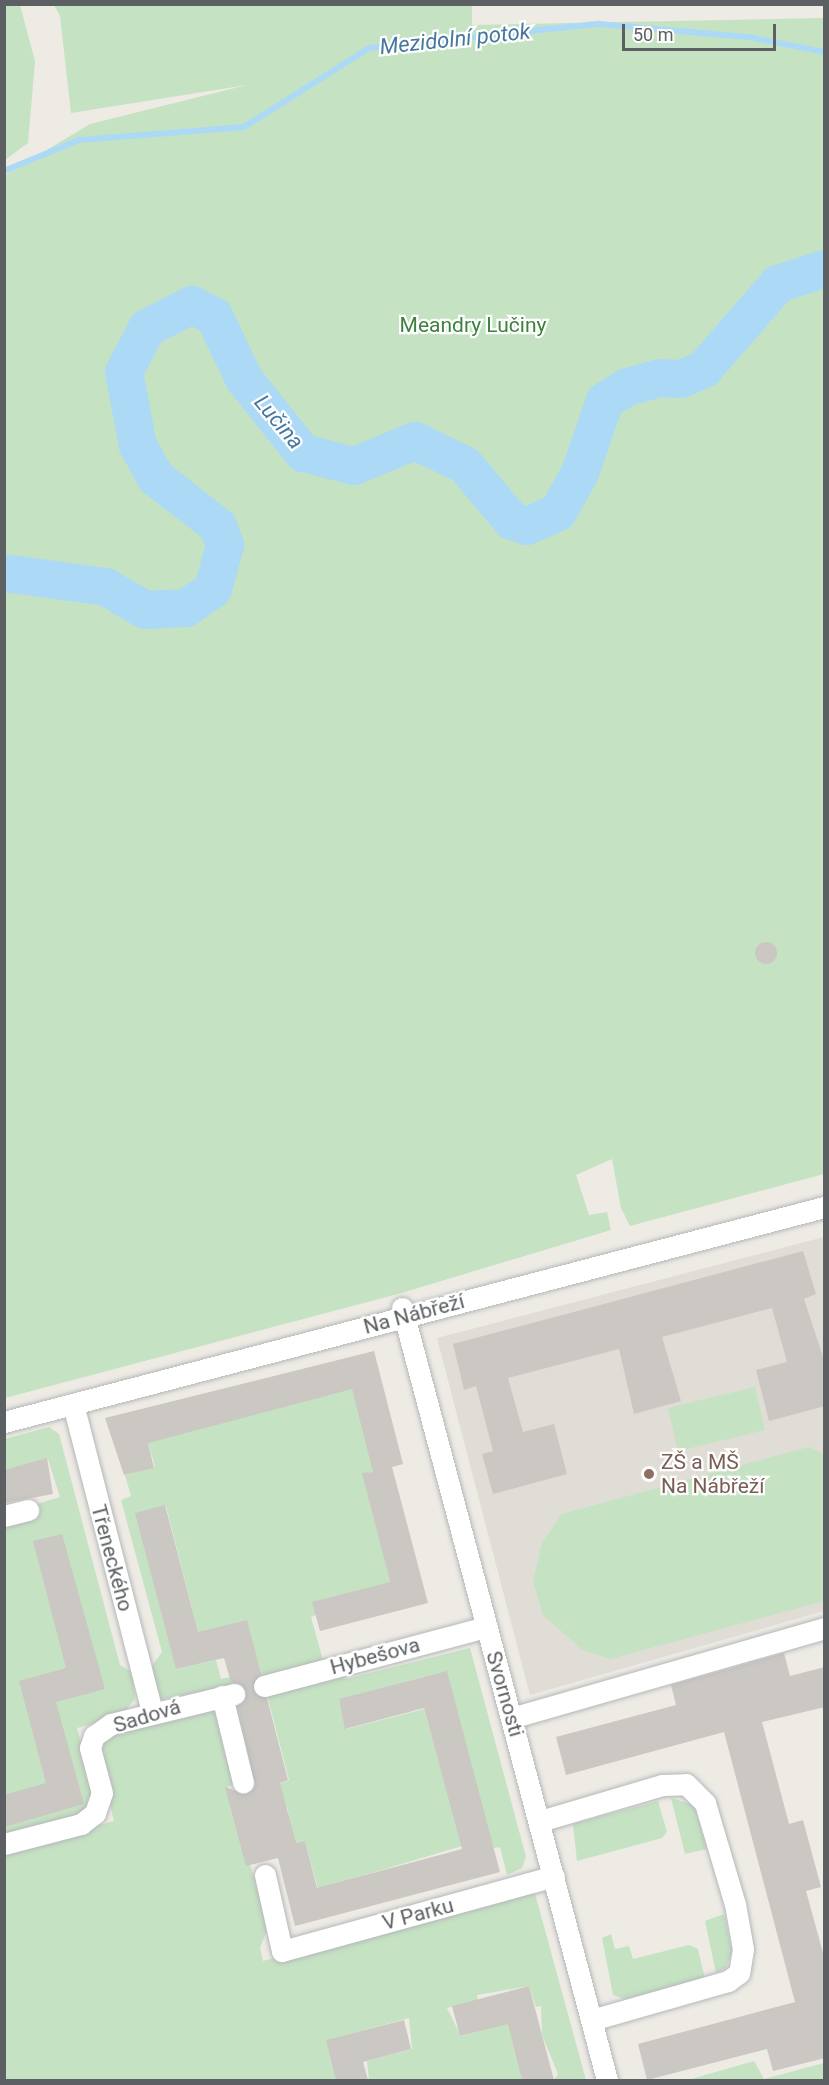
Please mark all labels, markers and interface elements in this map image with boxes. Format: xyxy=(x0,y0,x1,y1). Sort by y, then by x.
scale bar xyxy=(625,12,780,50)
water label: Mezidolní potok xyxy=(378,18,532,60)
text: 50 m xyxy=(633,24,673,45)
park label: Meandry Lučiny xyxy=(400,312,546,338)
water label: Lučina xyxy=(249,390,309,454)
street label: Na Nábřeží xyxy=(361,1288,467,1340)
place label: ZŠ a MŠ Na Nábřeží xyxy=(661,1449,764,1499)
marker: ZŠ a MŠ Na Nábřeží xyxy=(642,1467,656,1481)
street label: Třeneckého xyxy=(86,1502,138,1614)
street label: Hybešova xyxy=(327,1632,423,1680)
street label: Svornosti xyxy=(481,1648,529,1740)
street label: Sadová xyxy=(110,1694,184,1738)
street label: V Parku xyxy=(380,1892,456,1936)

